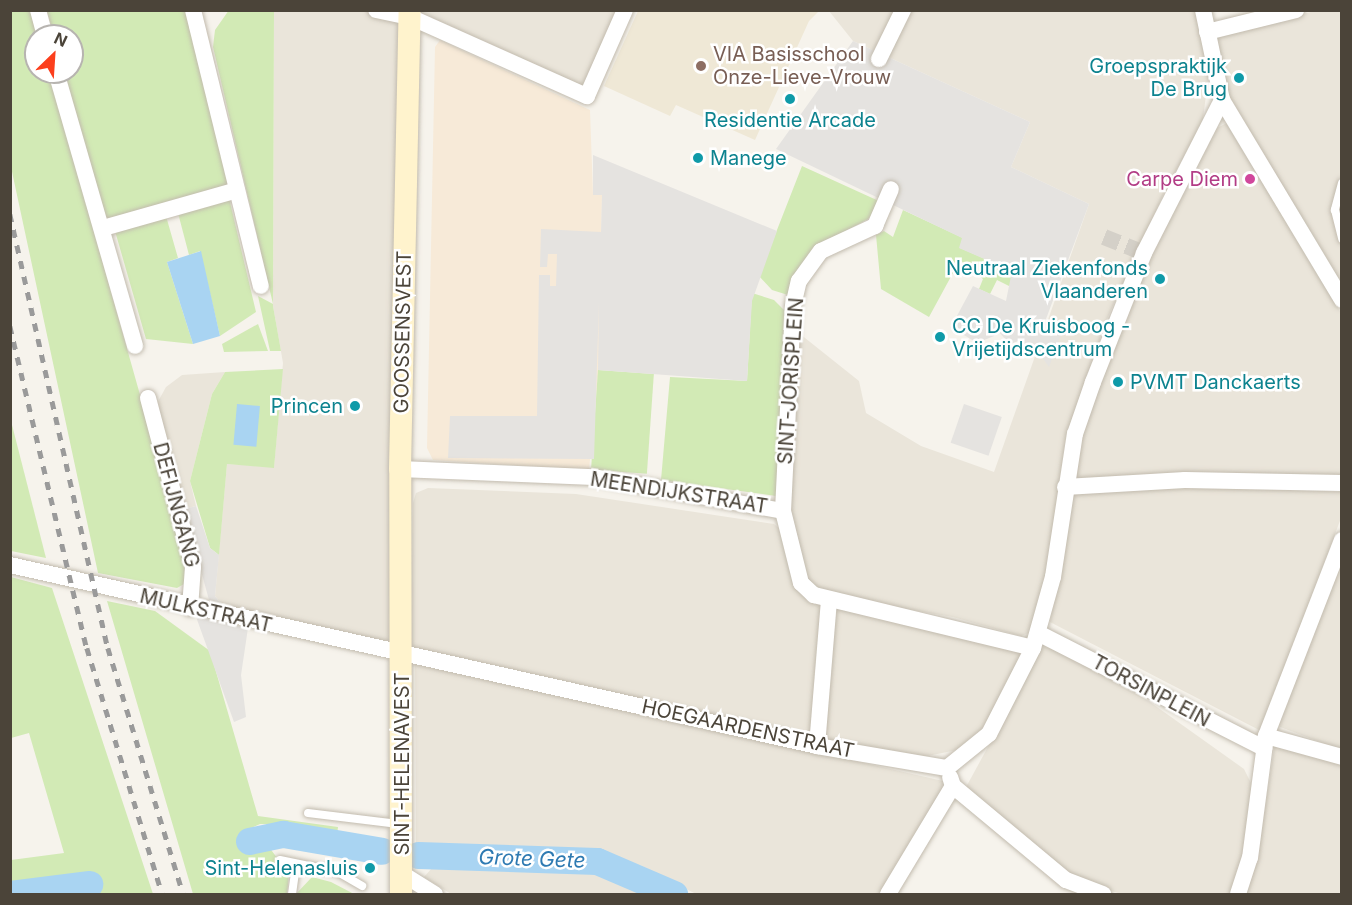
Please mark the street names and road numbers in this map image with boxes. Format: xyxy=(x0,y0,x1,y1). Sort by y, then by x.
street label: GOOSSENSVEST xyxy=(390,250,416,414)
street label: SINT-JORISPLEIN xyxy=(773,297,809,465)
street label: DEFIJNGANG xyxy=(148,440,204,570)
street label: MEENDIJKSTRAAT xyxy=(589,467,769,519)
street label: MULKSTRAAT xyxy=(137,584,275,638)
street label: TORSINPLEIN xyxy=(1088,650,1214,732)
street label: SINT-HELENAVEST xyxy=(390,672,414,856)
street label: HOEGAARDENSTRAAT xyxy=(640,695,856,763)

